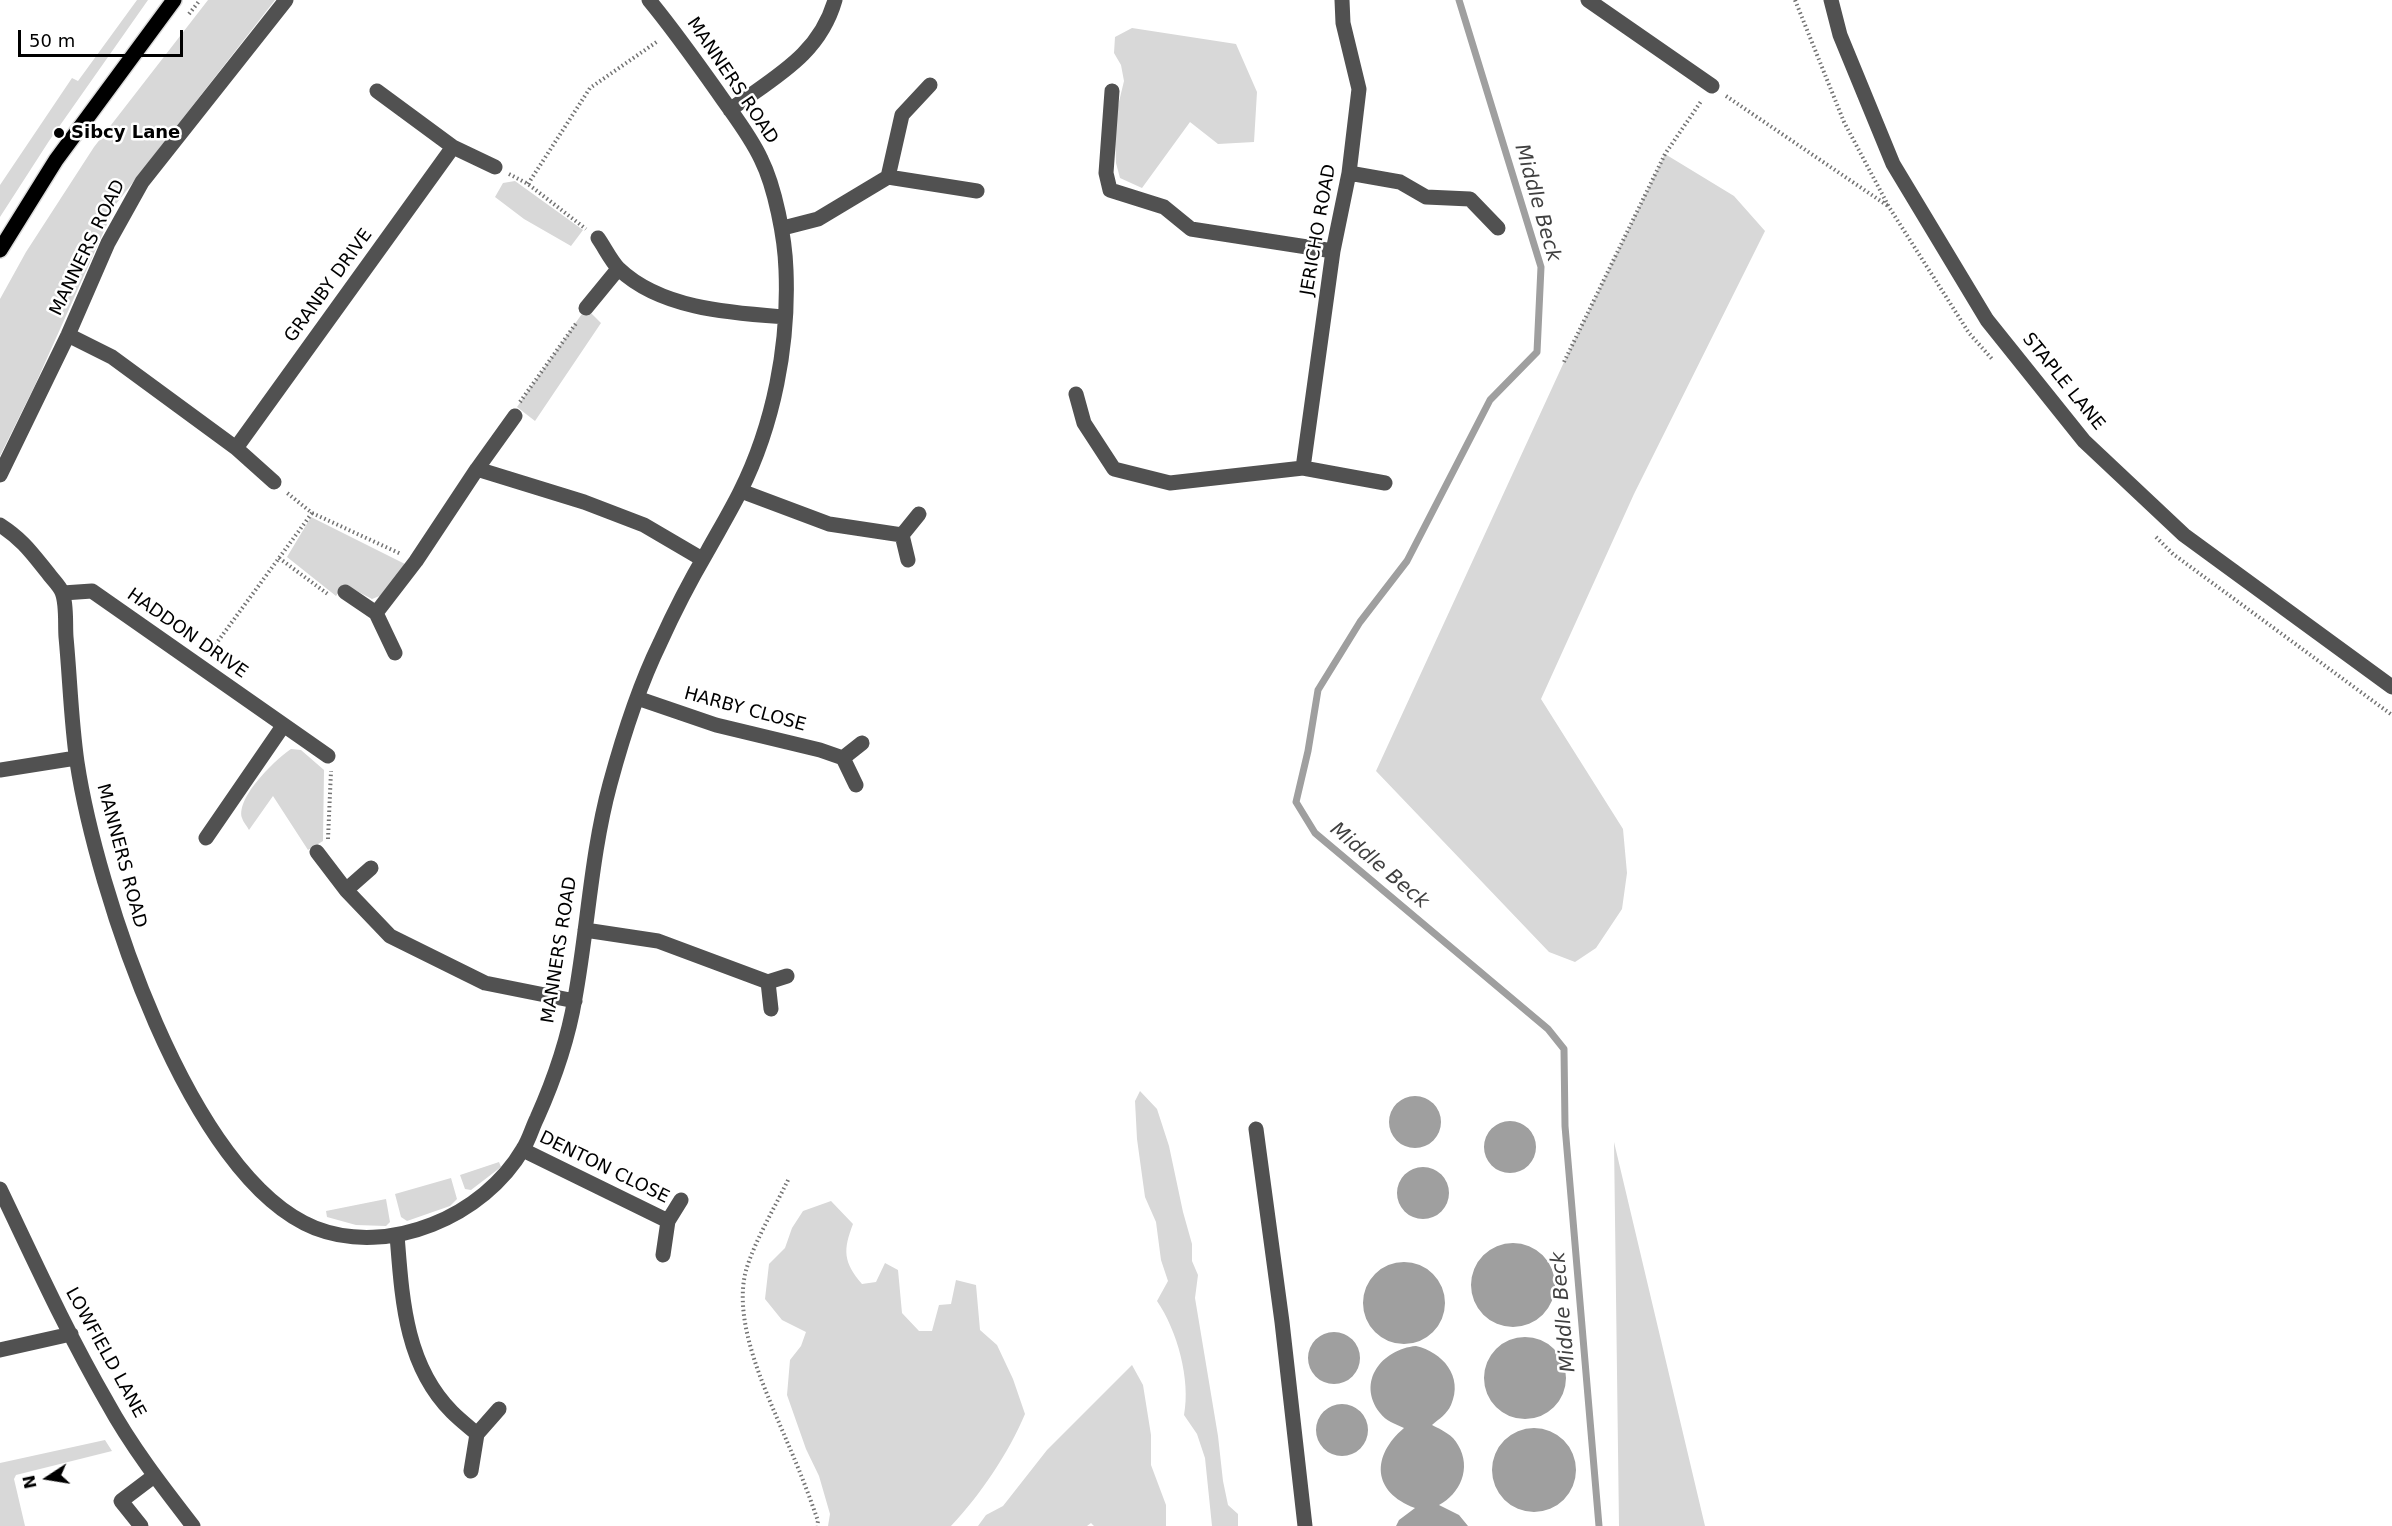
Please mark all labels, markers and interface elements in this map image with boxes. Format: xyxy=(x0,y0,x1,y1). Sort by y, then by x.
street label: MANNERS ROAD xyxy=(682,13,782,149)
scale bar xyxy=(21,18,186,56)
text: 50 m xyxy=(29,30,75,51)
place label: Sibcy Lane xyxy=(71,122,180,144)
marker: Sibcy Lane xyxy=(52,126,66,140)
water label: Middle Beck xyxy=(1509,142,1565,264)
street label: JERICHO ROAD xyxy=(1297,163,1341,297)
street label: MANNERS ROAD xyxy=(46,177,130,319)
street label: GRANBY DRIVE xyxy=(281,225,377,347)
street label: STAPLE LANE xyxy=(2017,329,2109,435)
street label: HADDON DRIVE xyxy=(123,584,251,684)
street label: HARBY CLOSE xyxy=(682,683,808,737)
street label: MANNERS ROAD xyxy=(91,782,151,930)
water label: Middle Beck xyxy=(1325,818,1433,914)
street label: MANNERS ROAD xyxy=(538,875,582,1025)
street label: DENTON CLOSE xyxy=(535,1127,673,1209)
water label: Middle Beck xyxy=(1547,1251,1581,1373)
street label: LOWFIELD LANE xyxy=(60,1284,150,1422)
north arrow xyxy=(18,1448,78,1508)
text: N xyxy=(19,1473,41,1490)

